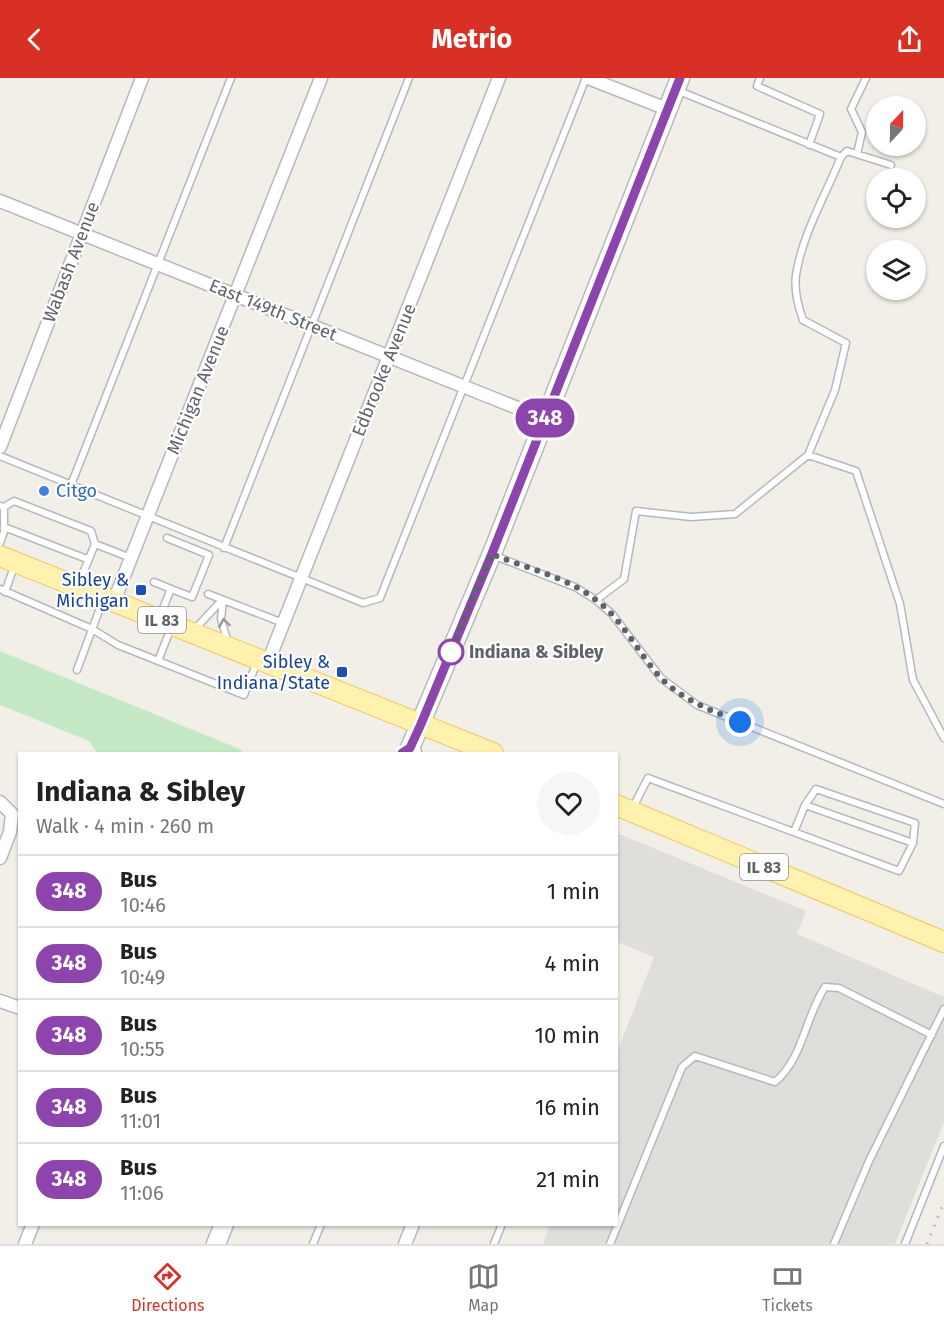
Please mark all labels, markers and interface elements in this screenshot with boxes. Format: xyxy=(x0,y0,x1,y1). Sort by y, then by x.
icon: back xyxy=(18,23,51,56)
text: Metrio xyxy=(432,23,512,55)
icon: share xyxy=(893,23,926,56)
north arrow xyxy=(866,96,926,156)
map controls xyxy=(866,96,926,300)
button: locate xyxy=(866,168,926,228)
street label: Wabash Avenue xyxy=(38,198,104,326)
button: layers xyxy=(866,240,926,300)
street label: East 149th Street xyxy=(206,274,341,346)
street label: Edbrooke Avenue xyxy=(347,300,421,440)
street label: Michigan Avenue xyxy=(162,322,234,458)
line badge: 348 xyxy=(510,398,580,438)
text: 348 xyxy=(528,405,562,431)
place label: Citgo xyxy=(56,480,97,502)
marker: Citgo xyxy=(37,484,51,498)
place label: Sibley & Michigan xyxy=(56,569,129,612)
marker: Sibley & Michigan xyxy=(134,583,148,597)
road number: IL 83 xyxy=(138,607,186,633)
one-way arrow xyxy=(218,619,230,628)
marker: Indiana & Sibley xyxy=(438,639,464,665)
place label: Indiana & Sibley xyxy=(469,641,604,663)
place label: Sibley & Indiana/State xyxy=(217,651,330,694)
marker: Sibley & Indiana/State xyxy=(335,665,349,679)
your location xyxy=(725,707,755,737)
button: heart xyxy=(537,772,600,835)
text: Indiana & Sibley xyxy=(36,775,245,808)
text: Walk · 4 min · 260 m xyxy=(36,814,214,838)
road number: IL 83 xyxy=(740,854,788,880)
text: Bus xyxy=(120,866,157,893)
text: 348 xyxy=(52,878,86,904)
text: 1 min xyxy=(547,878,600,905)
text: 10:46 xyxy=(120,893,166,917)
text: Bus xyxy=(120,938,157,965)
text: 348 xyxy=(52,950,86,976)
text: 4 min xyxy=(545,950,600,977)
text: 10:49 xyxy=(120,965,165,989)
text: Bus xyxy=(120,1010,157,1037)
text: 348 xyxy=(52,1022,86,1048)
text: 10 min xyxy=(534,1022,600,1049)
text: 10:55 xyxy=(120,1037,165,1061)
text: Bus xyxy=(120,1082,157,1109)
text: 348 xyxy=(52,1094,86,1120)
text: 16 min xyxy=(535,1094,600,1121)
text: 11:01 xyxy=(120,1109,161,1133)
text: Bus xyxy=(120,1154,157,1181)
text: 348 xyxy=(52,1166,86,1192)
text: 21 min xyxy=(536,1166,600,1193)
text: 11:06 xyxy=(120,1181,164,1205)
tab: Directions xyxy=(131,1260,205,1315)
tab: Map xyxy=(467,1260,500,1315)
tab: Tickets xyxy=(762,1260,813,1315)

